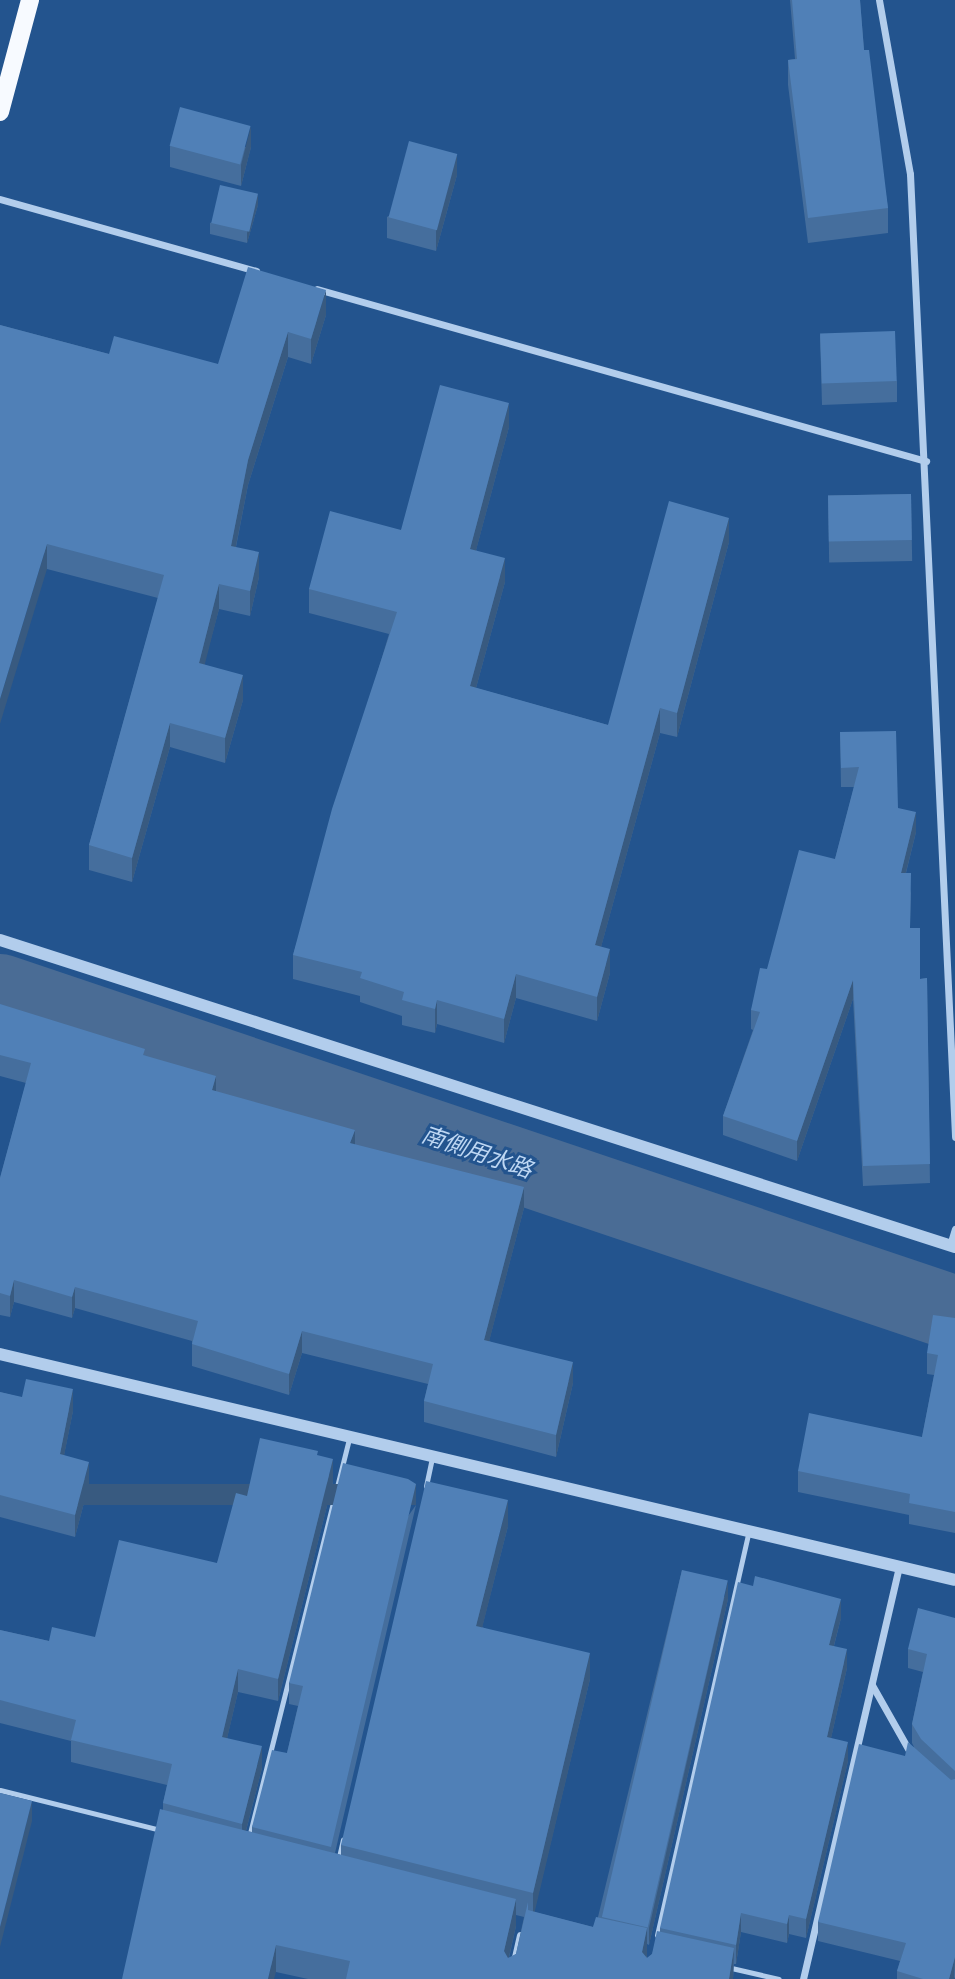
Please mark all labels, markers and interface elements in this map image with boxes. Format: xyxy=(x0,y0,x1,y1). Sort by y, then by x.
water label: 南側用水路 xyxy=(418,1120,536,1184)

